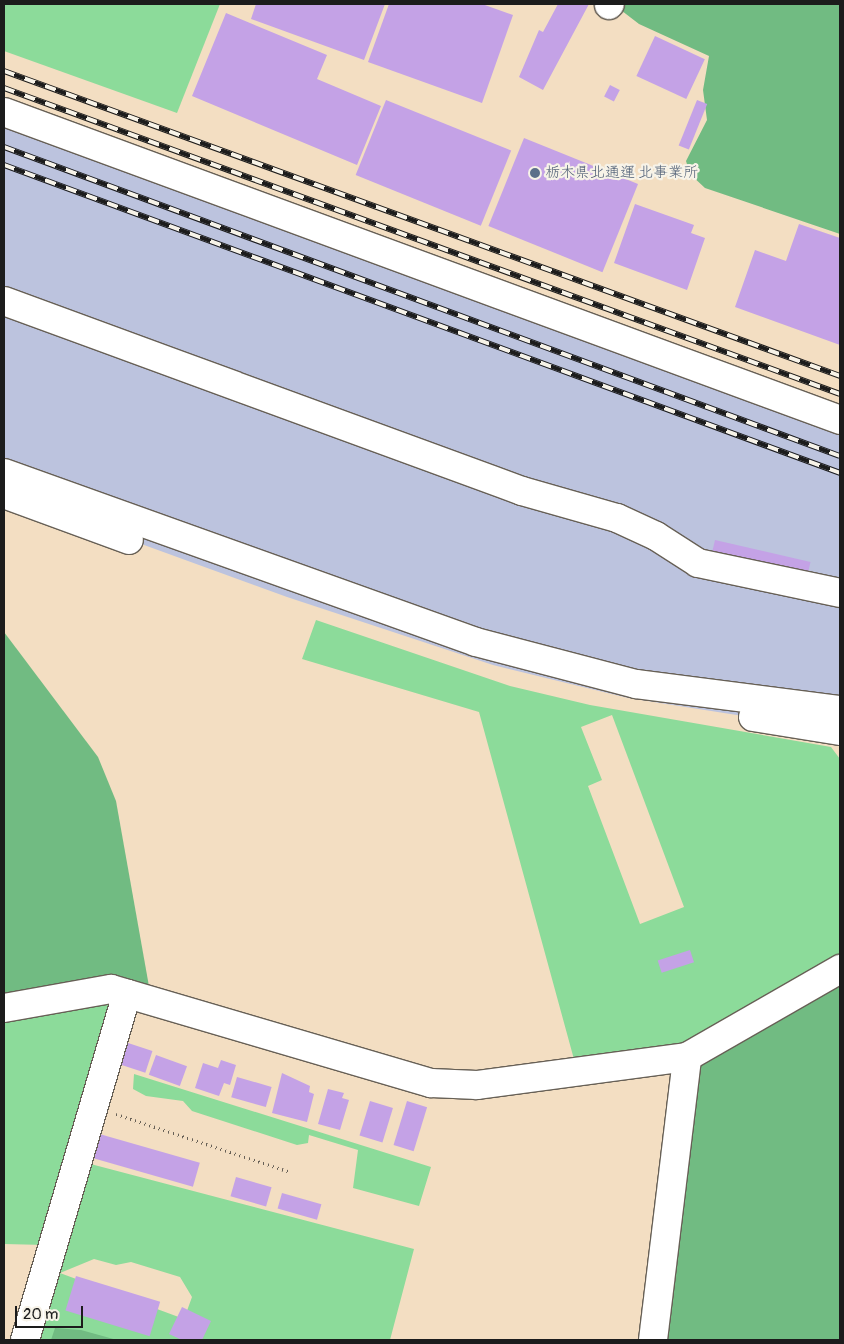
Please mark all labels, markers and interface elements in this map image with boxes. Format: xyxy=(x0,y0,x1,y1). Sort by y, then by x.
place label: 栃木県北通運 北事業所 xyxy=(545,164,698,182)
marker: 栃木県北通運 北事業所 xyxy=(529,167,541,179)
scale bar xyxy=(18,1296,85,1328)
text: 20 m xyxy=(23,1305,58,1324)

